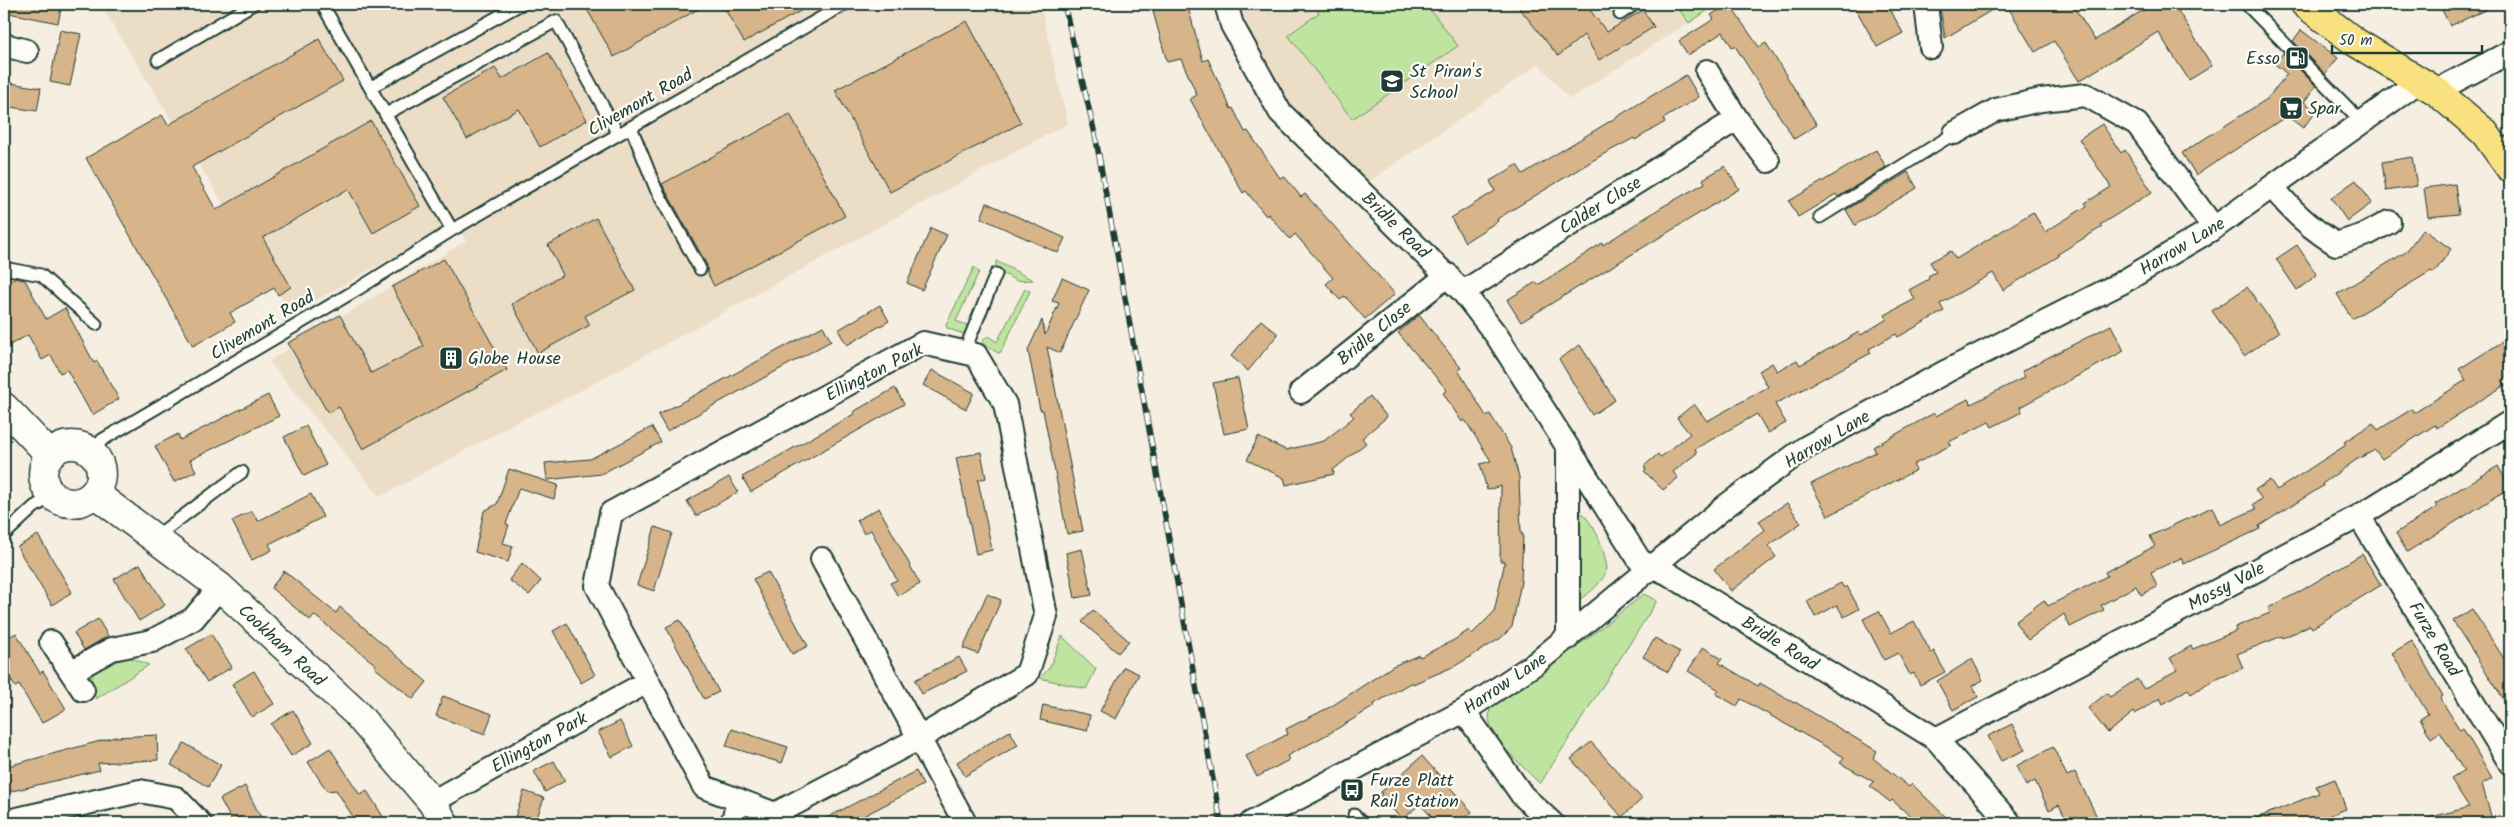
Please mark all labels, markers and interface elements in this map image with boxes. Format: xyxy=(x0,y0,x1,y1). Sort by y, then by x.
scale bar xyxy=(2332,22,2482,54)
text: 50 m xyxy=(2339,29,2373,53)
place label: Esso xyxy=(2246,45,2280,74)
fuel station icon: Esso xyxy=(2284,45,2310,71)
place label: St Piran's School xyxy=(1410,58,1482,108)
street label: Clivemont Road xyxy=(583,61,700,145)
school or university icon: St Piran's School xyxy=(1379,68,1405,94)
supermarket icon: Spar xyxy=(2278,95,2304,121)
place label: Spar xyxy=(2308,95,2342,124)
street label: Calder Close xyxy=(1554,169,1648,243)
street label: Bridle Road xyxy=(1354,186,1437,267)
street label: Harrow Lane xyxy=(2134,210,2231,284)
street label: Clivemont Road xyxy=(205,283,321,369)
street label: Bridle Close xyxy=(1331,295,1419,374)
street label: Ellington Park xyxy=(821,336,929,410)
building icon: Globe House xyxy=(438,345,464,371)
place label: Globe House xyxy=(468,345,561,374)
street label: Harrow Lane xyxy=(1779,403,1876,477)
street label: Mossy Vale xyxy=(2183,555,2271,620)
street label: Furze Road xyxy=(2400,597,2468,684)
street label: Cookham Road xyxy=(230,598,332,695)
street label: Bridle Road xyxy=(1735,609,1824,680)
street label: Harrow Lane xyxy=(1458,645,1554,723)
street label: Ellington Park xyxy=(486,705,594,782)
place label: Furze Platt Rail Station xyxy=(1370,767,1459,817)
bus stop icon: Furze Platt Rail Station xyxy=(1339,777,1365,803)

